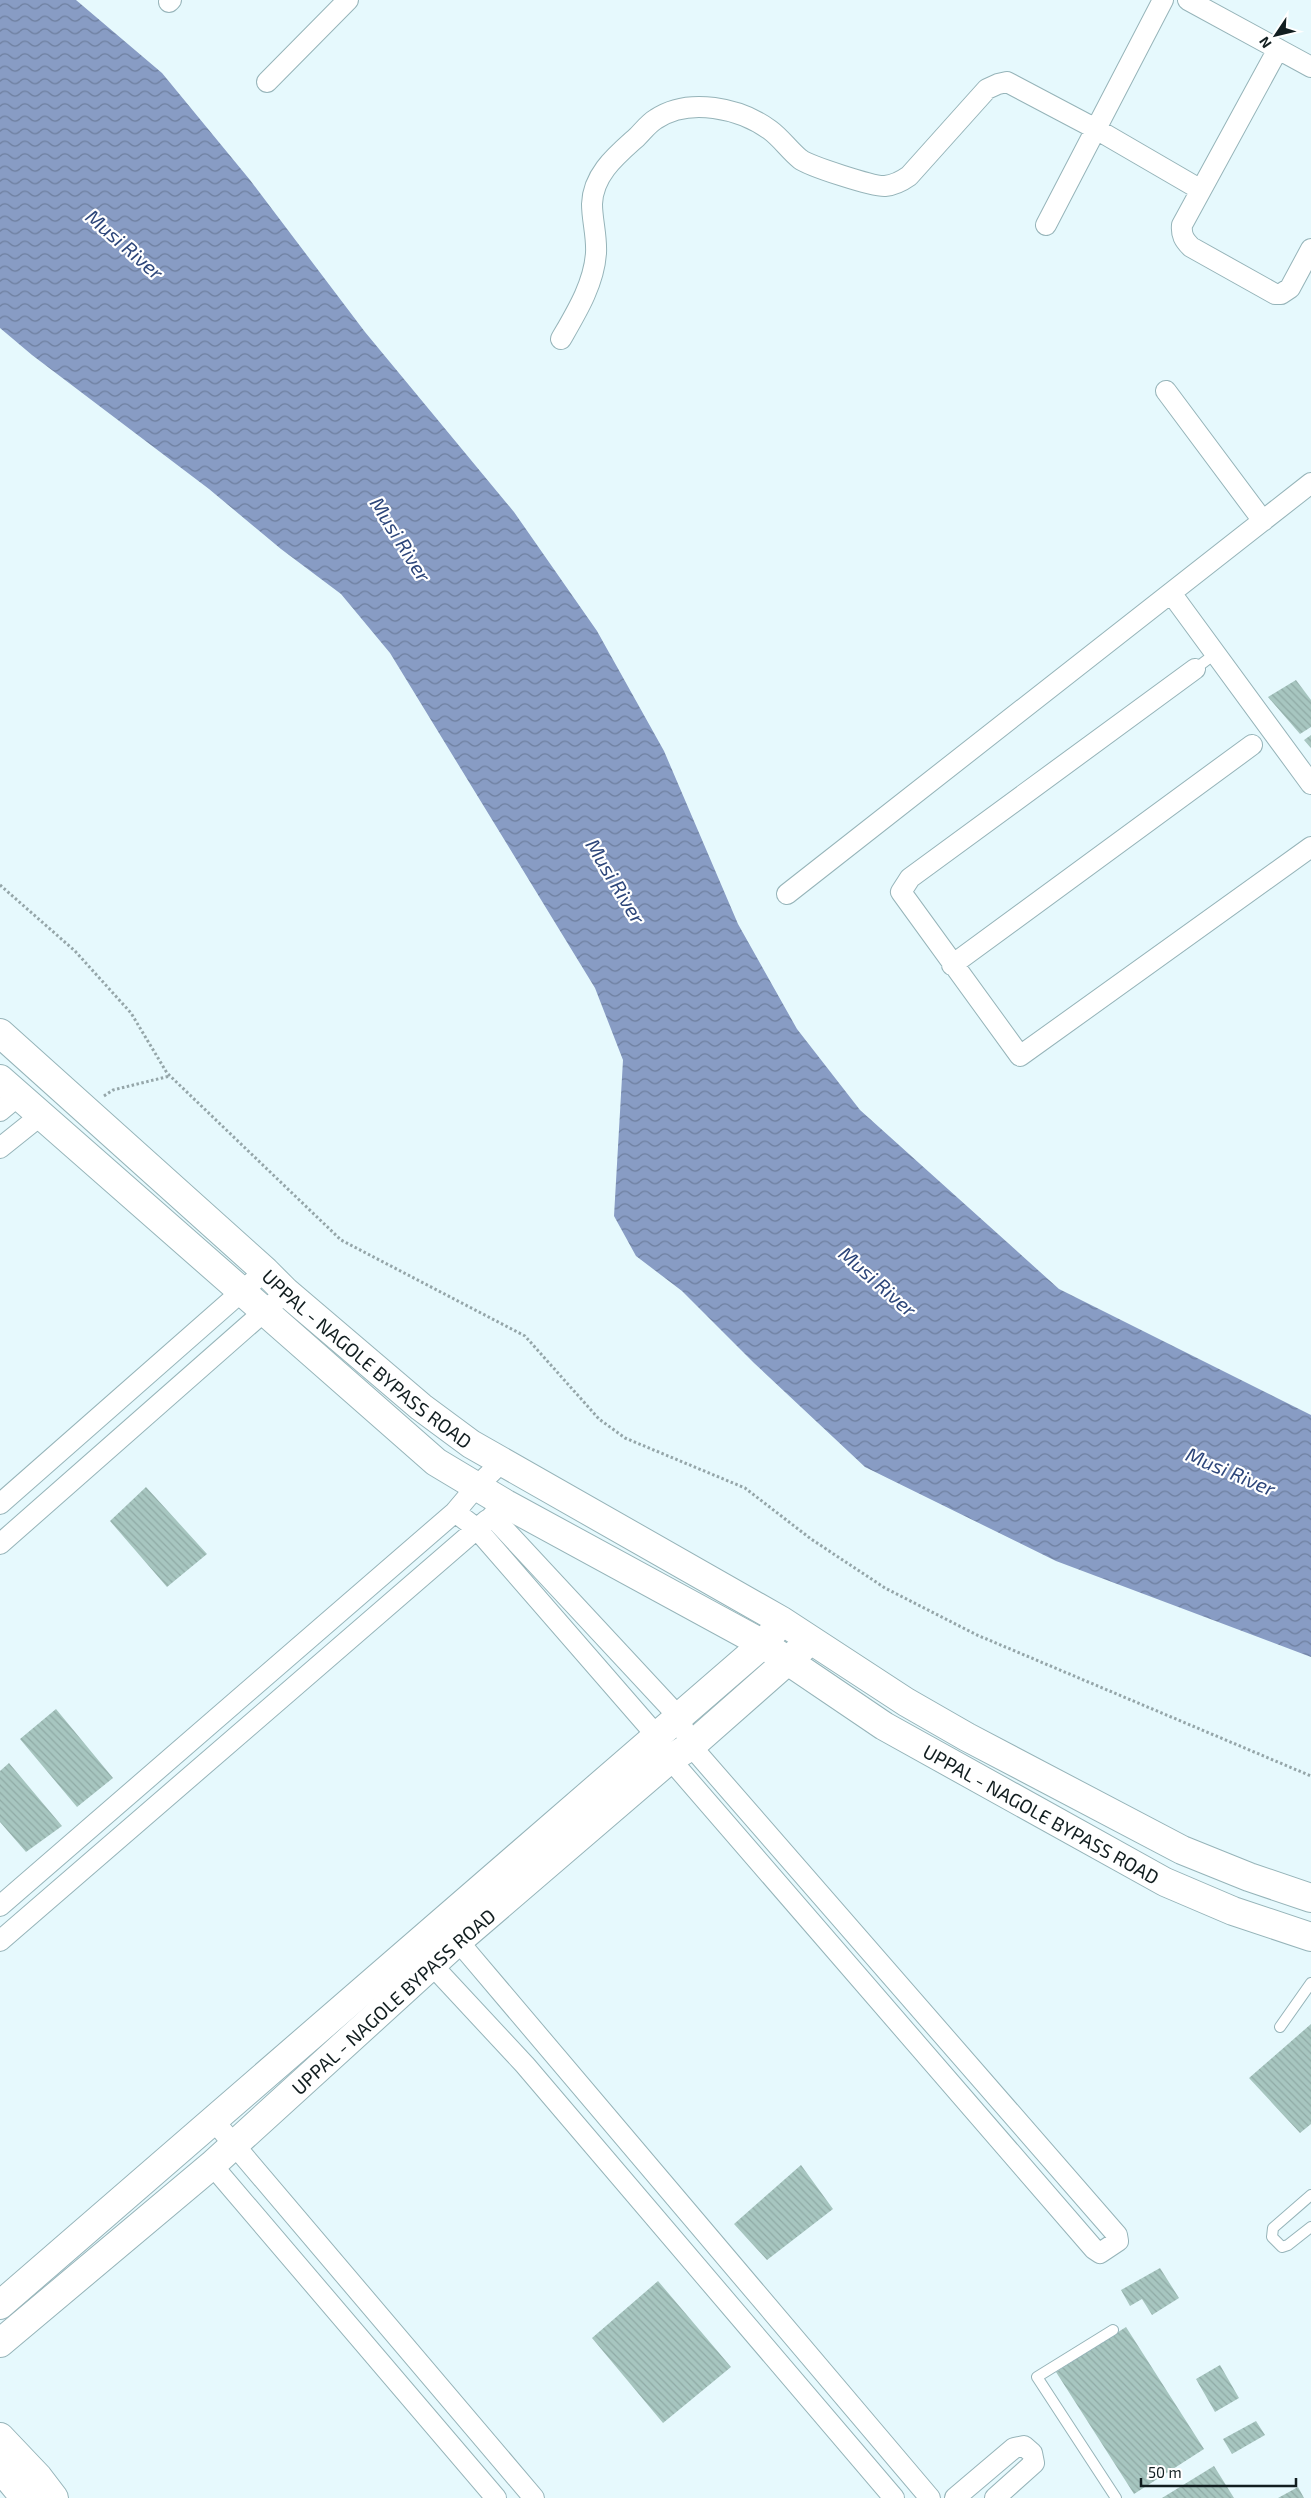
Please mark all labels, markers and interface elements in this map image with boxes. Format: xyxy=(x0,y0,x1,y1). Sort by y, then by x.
north arrow xyxy=(1251,10,1301,60)
text: N xyxy=(1255,34,1275,52)
water label: Musi River xyxy=(81,204,169,285)
water label: Musi River xyxy=(366,492,437,587)
water label: Musi River xyxy=(581,834,651,929)
water label: Musi River xyxy=(834,1241,922,1322)
street label: UPPAL - NAGOLE BYPASS ROAD xyxy=(258,1264,477,1452)
water label: Musi River xyxy=(1183,1441,1280,1501)
street label: UPPAL - NAGOLE BYPASS ROAD xyxy=(920,1739,1164,1888)
street label: UPPAL - NAGOLE BYPASS ROAD xyxy=(286,1903,499,2099)
scale bar xyxy=(1141,2456,1296,2488)
text: 50 m xyxy=(1148,2463,1182,2481)

